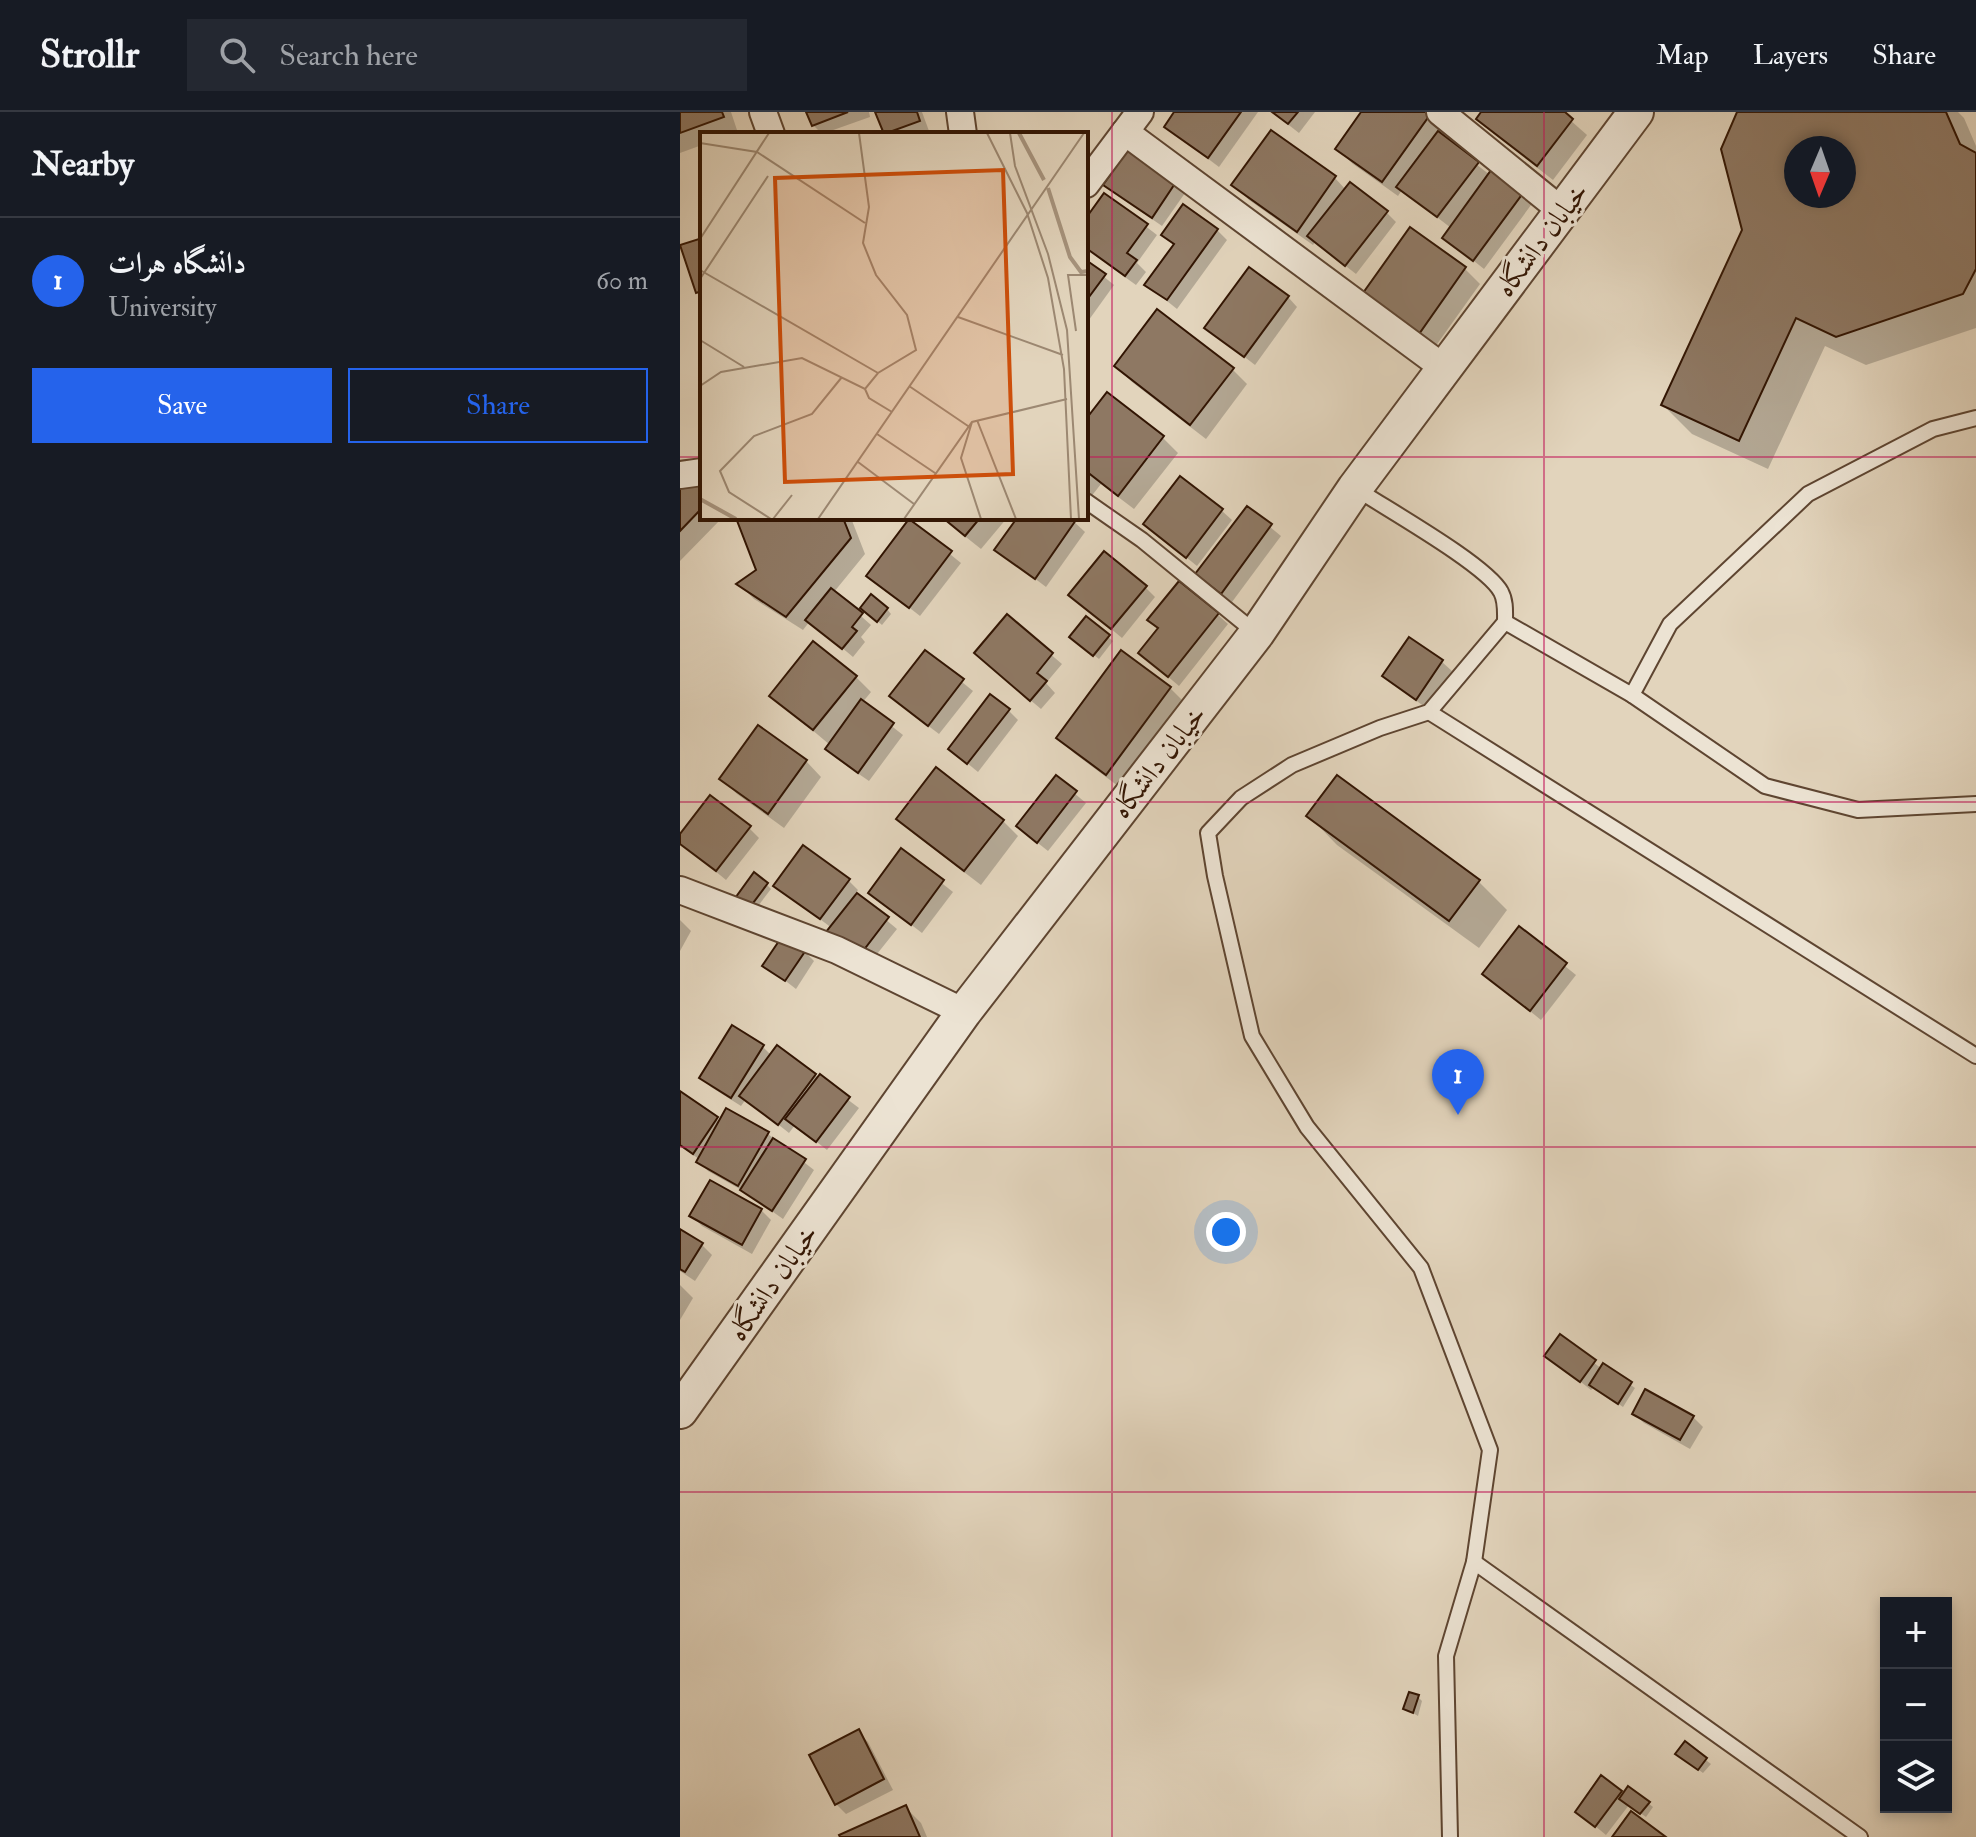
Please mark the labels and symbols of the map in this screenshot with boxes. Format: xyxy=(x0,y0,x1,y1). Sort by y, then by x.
inset map xyxy=(700,132,1088,520)
north arrow xyxy=(1784,136,1856,208)
street label: خیابان دانشگاه xyxy=(1487,175,1597,304)
street label: خیابان دانشگاه xyxy=(1103,698,1214,826)
pin: 1 xyxy=(1432,1049,1484,1115)
your location xyxy=(1206,1212,1246,1252)
street label: خیابان دانشگاه xyxy=(720,1217,826,1348)

